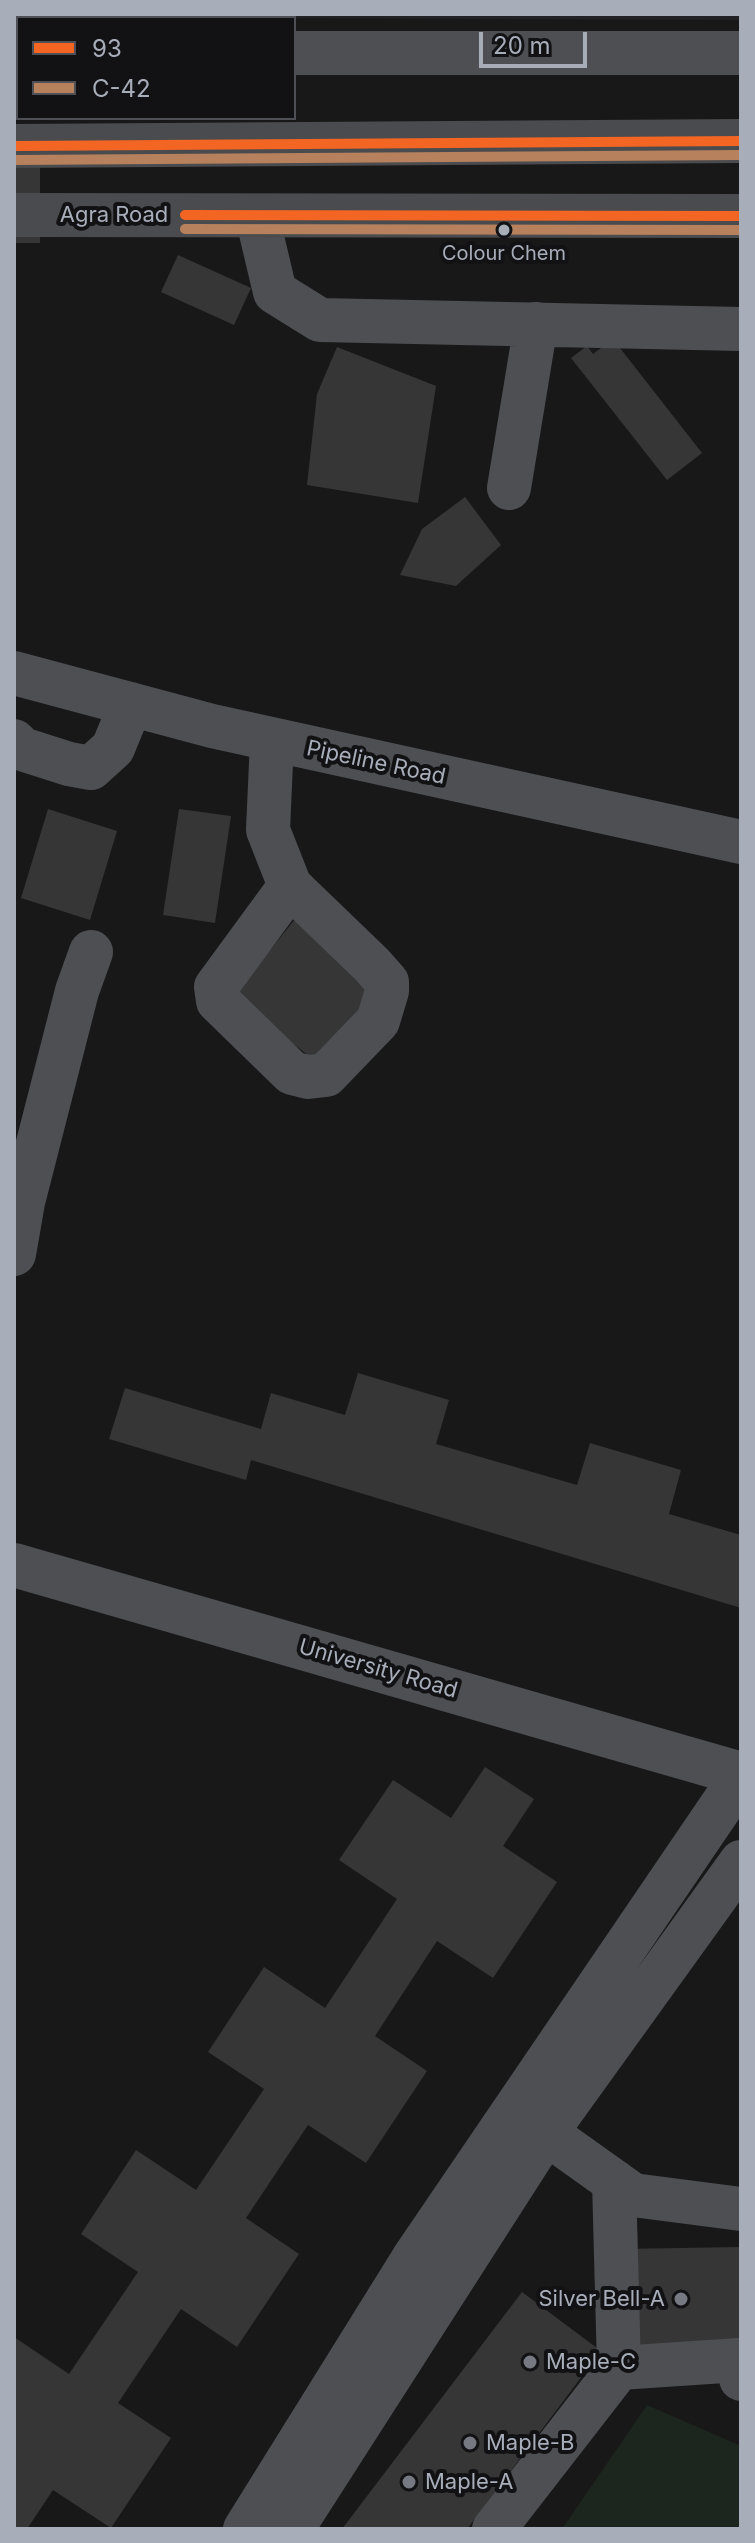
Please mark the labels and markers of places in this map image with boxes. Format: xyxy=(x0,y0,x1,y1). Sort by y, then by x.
marker: Colour Chem xyxy=(496,222,512,238)
place label: Colour Chem xyxy=(442,242,566,266)
place label: Silver Bell-A xyxy=(538,2286,665,2312)
marker: Silver Bell-A xyxy=(672,2290,690,2308)
place label: Maple-C xyxy=(546,2349,636,2375)
marker: Maple-C xyxy=(521,2353,539,2371)
place label: Maple-B xyxy=(486,2430,574,2456)
marker: Maple-B xyxy=(461,2434,479,2452)
place label: Maple-A xyxy=(425,2469,513,2495)
marker: Maple-A xyxy=(400,2473,418,2491)

